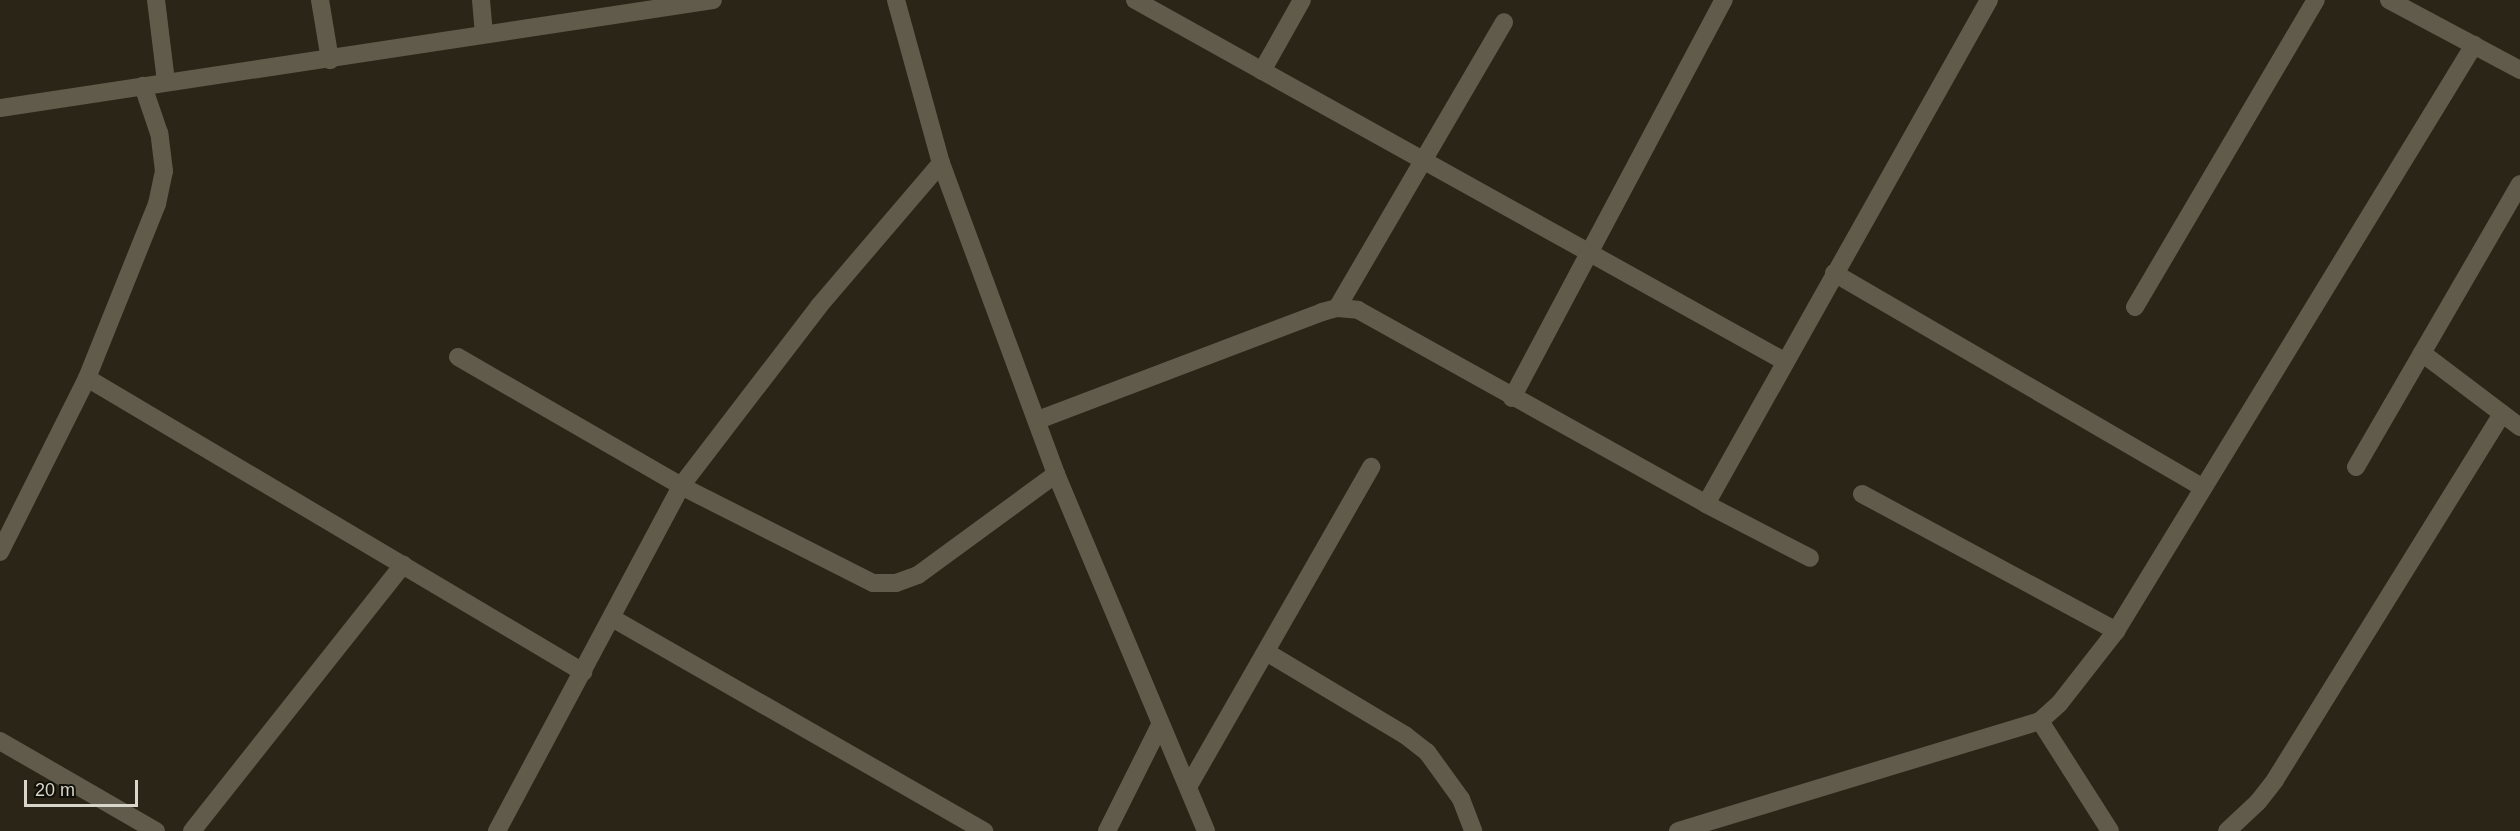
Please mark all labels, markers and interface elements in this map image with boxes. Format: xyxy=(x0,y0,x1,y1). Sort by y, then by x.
scale bar xyxy=(27,768,141,806)
text: 20 m xyxy=(35,780,75,800)

